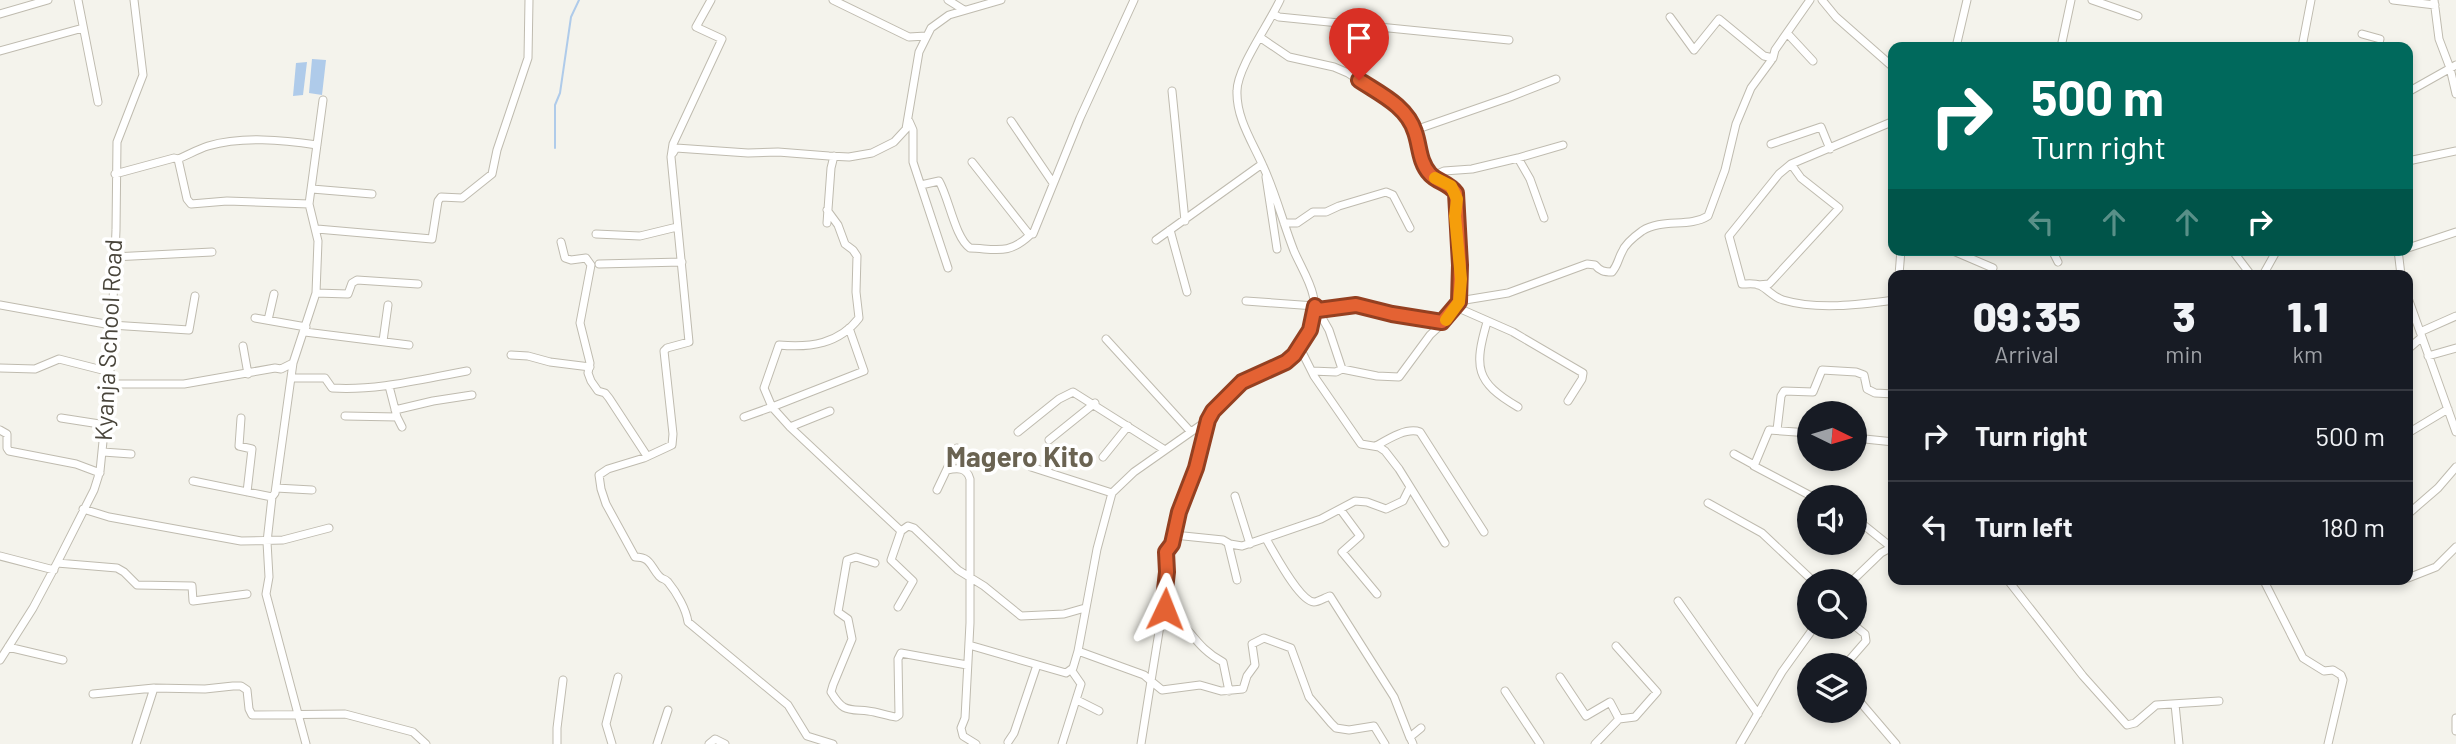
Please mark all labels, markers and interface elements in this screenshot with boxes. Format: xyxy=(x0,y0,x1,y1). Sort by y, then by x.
pin xyxy=(1329,8,1389,80)
icon: arrive xyxy=(1340,19,1378,57)
text: 500 m xyxy=(2031,67,2164,126)
icon: right xyxy=(1916,70,2007,161)
text: Turn right xyxy=(2031,127,2166,165)
icon: left xyxy=(2022,203,2060,241)
icon: ahead xyxy=(2095,203,2133,241)
icon: ahead xyxy=(2168,203,2206,241)
icon: right xyxy=(2241,203,2279,241)
street label: Kyanja School Road xyxy=(88,238,127,442)
text: 09:35 xyxy=(1973,290,2081,340)
text: 3 xyxy=(2172,290,2196,340)
text: 1.1 xyxy=(2287,290,2328,340)
text: Arrival xyxy=(1995,340,2059,368)
text: min xyxy=(2165,340,2203,368)
text: km xyxy=(2293,340,2323,368)
north arrow xyxy=(1797,401,1867,471)
map controls xyxy=(1797,401,1867,723)
icon: right xyxy=(1916,417,1954,455)
text: Turn right xyxy=(1975,420,2088,451)
text: 500 m xyxy=(2316,420,2385,451)
district label: Magero Kito xyxy=(946,439,1094,473)
button: sound xyxy=(1797,485,1867,555)
icon: left xyxy=(1916,508,1954,546)
text: Turn left xyxy=(1975,511,2073,542)
text: 180 m xyxy=(2321,511,2385,542)
button: search xyxy=(1797,569,1867,639)
position arrow xyxy=(1128,572,1202,646)
button: layers xyxy=(1797,653,1867,723)

